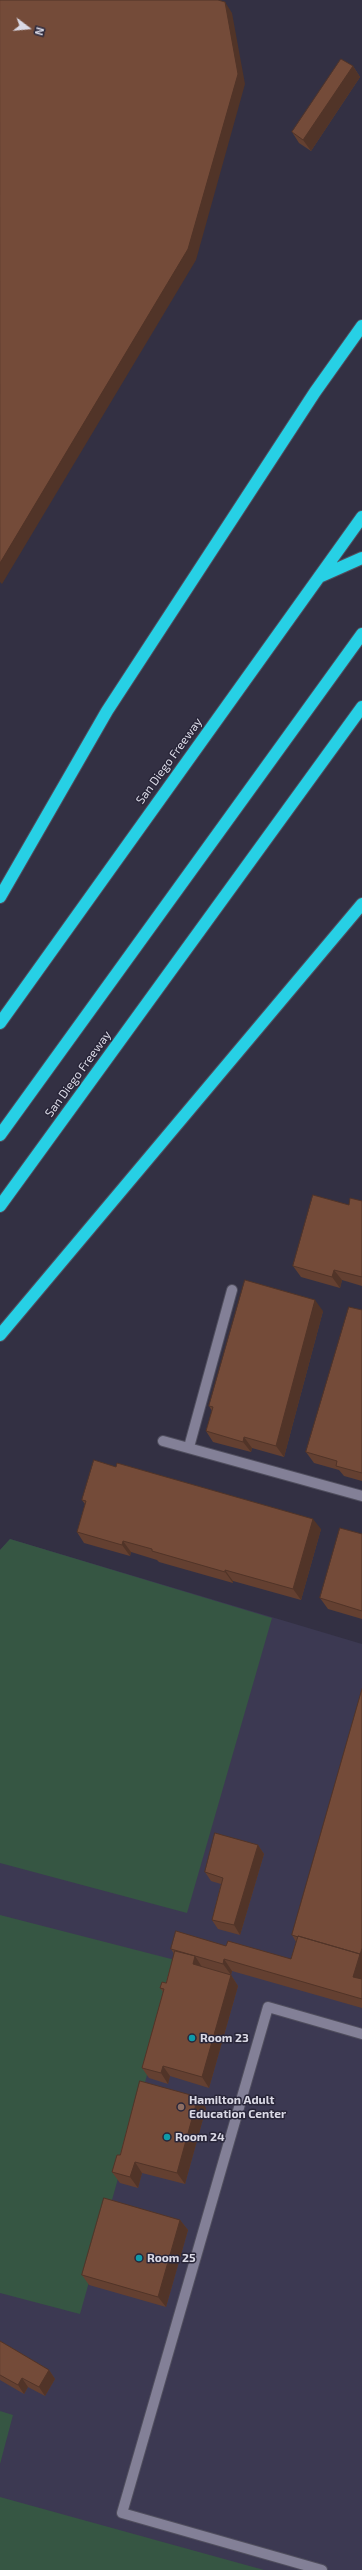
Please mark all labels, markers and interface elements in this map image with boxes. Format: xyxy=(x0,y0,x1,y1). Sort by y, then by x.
north arrow xyxy=(8,8,48,48)
text: N xyxy=(33,26,47,37)
street label: San Diego Freeway xyxy=(133,715,205,807)
street label: San Diego Freeway xyxy=(42,1028,114,1120)
place label: Room 23 xyxy=(200,2031,249,2045)
marker: Room 23 xyxy=(187,2033,197,2043)
place label: Hamilton Adult Education Center xyxy=(189,2093,286,2121)
marker: Hamilton Adult Education Center xyxy=(176,2102,186,2112)
place label: Room 24 xyxy=(175,2130,225,2144)
marker: Room 24 xyxy=(162,2132,172,2142)
place label: Room 25 xyxy=(147,2251,196,2265)
marker: Room 25 xyxy=(134,2253,144,2263)

